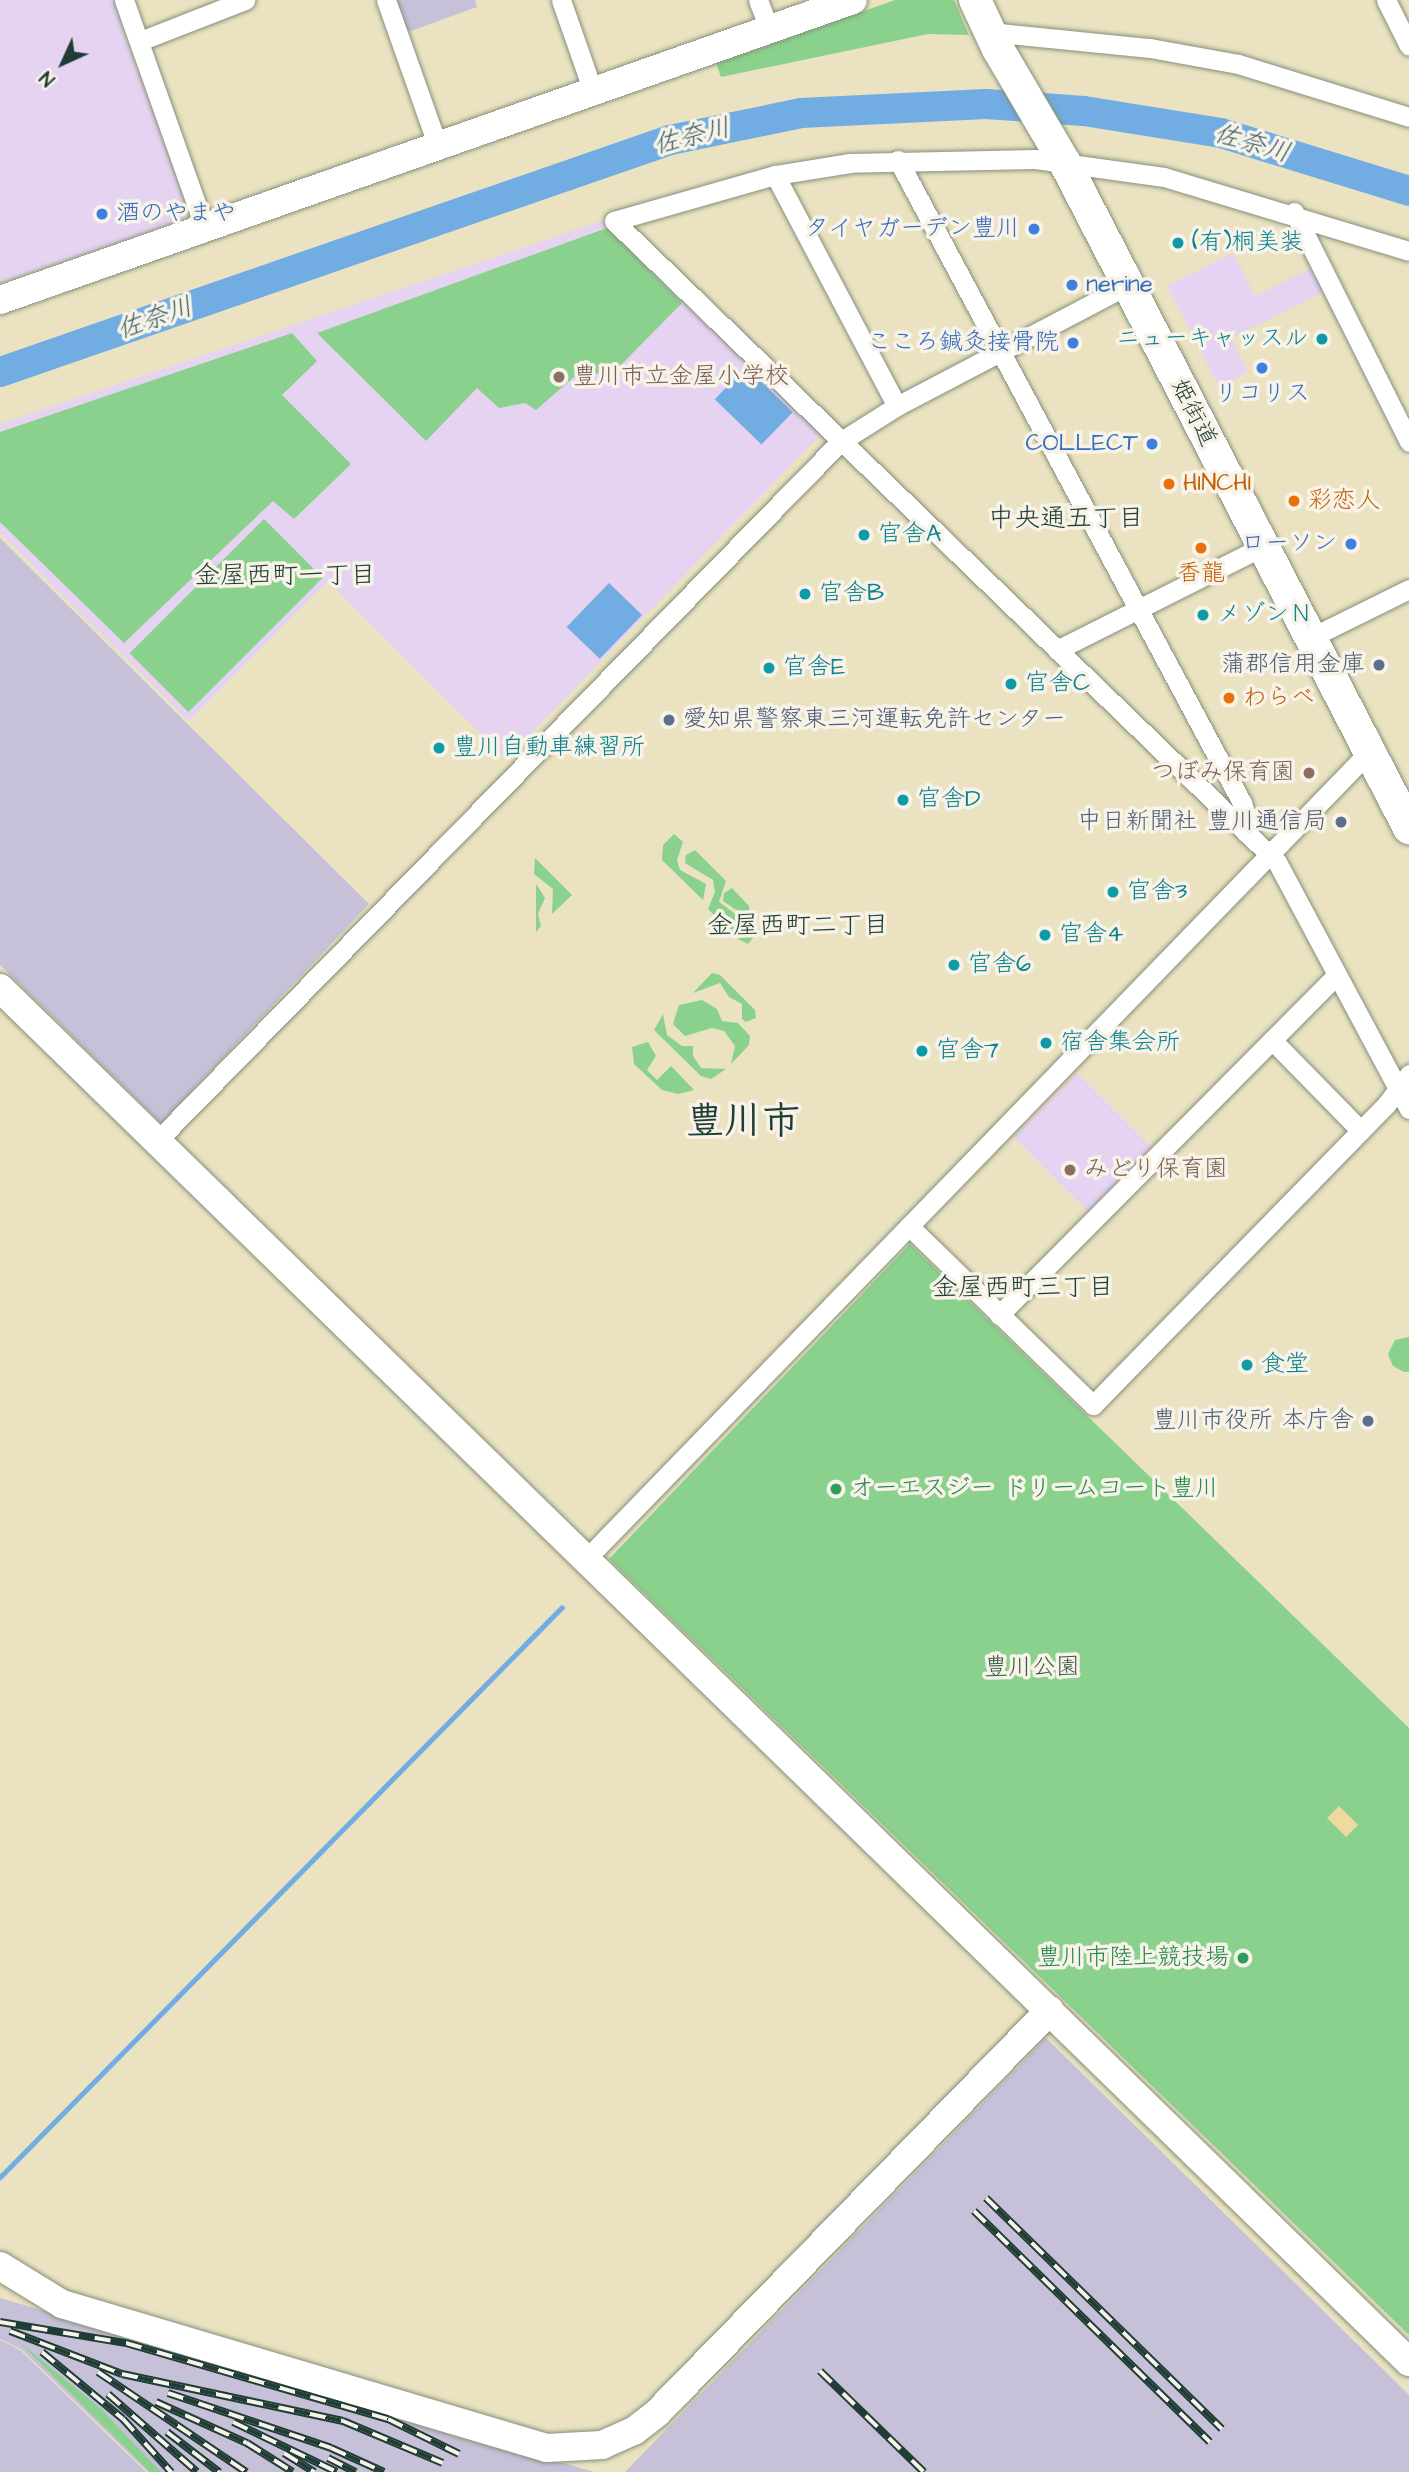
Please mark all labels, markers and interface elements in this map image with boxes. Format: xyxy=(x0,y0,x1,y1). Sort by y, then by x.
north arrow xyxy=(28,28,98,98)
text: N xyxy=(34,64,62,92)
water label: 佐奈川 xyxy=(650,112,734,162)
water label: 佐奈川 xyxy=(1210,118,1294,170)
place label: 酒のやまや xyxy=(116,200,236,228)
marker: 酒のやまや xyxy=(94,206,110,222)
place label: タイヤガーデン豊川 xyxy=(804,215,1020,243)
marker: タイヤガーデン豊川 xyxy=(1026,221,1042,237)
place label: (有)桐美装 xyxy=(1192,229,1304,257)
marker: (有)桐美装 xyxy=(1170,235,1186,251)
place label: nerine xyxy=(1086,271,1153,299)
marker: nerine xyxy=(1064,277,1080,293)
water label: 佐奈川 xyxy=(113,292,197,346)
place label: ニューキャッスル xyxy=(1116,325,1308,353)
place label: こころ鍼灸接骨院 xyxy=(867,329,1059,357)
marker: ニューキャッスル xyxy=(1314,331,1330,347)
marker: こころ鍼灸接骨院 xyxy=(1065,335,1081,351)
marker: リコリス xyxy=(1254,360,1270,376)
place label: 豊川市立金屋小学校 xyxy=(573,363,789,391)
marker: 豊川市立金屋小学校 xyxy=(551,369,567,385)
street label: 姫街道 xyxy=(1164,374,1222,452)
place label: リコリス xyxy=(1214,380,1310,408)
place label: COLLECT xyxy=(1026,430,1138,458)
marker: COLLECT xyxy=(1144,436,1160,452)
place label: HINCHI xyxy=(1183,470,1251,498)
marker: HINCHI xyxy=(1161,476,1177,492)
place label: 彩恋人 xyxy=(1308,487,1380,515)
marker: 彩恋人 xyxy=(1286,493,1302,509)
district label: 中央通五丁目 xyxy=(988,503,1144,535)
place label: 官舎A xyxy=(878,521,941,549)
marker: 官舎A xyxy=(856,527,872,543)
place label: ローソン xyxy=(1241,530,1337,558)
marker: ローソン xyxy=(1343,536,1359,552)
marker: 香龍 xyxy=(1193,540,1209,556)
district label: 金屋西町一丁目 xyxy=(194,560,376,592)
place label: 香龍 xyxy=(1177,560,1225,588)
place label: 官舎B xyxy=(819,580,884,608)
marker: 官舎B xyxy=(797,586,813,602)
place label: メゾンＮ xyxy=(1217,601,1313,629)
marker: メゾンＮ xyxy=(1195,607,1211,623)
place label: 蒲郡信用金庫 xyxy=(1221,651,1365,679)
place label: 官舎E xyxy=(783,654,845,682)
marker: 蒲郡信用金庫 xyxy=(1371,657,1387,673)
marker: 官舎E xyxy=(761,660,777,676)
place label: 官舎C xyxy=(1025,670,1090,698)
marker: 官舎C xyxy=(1003,676,1019,692)
place label: わらべ xyxy=(1243,684,1315,712)
marker: わらべ xyxy=(1221,690,1237,706)
place label: 愛知県警察東三河運転免許センター xyxy=(683,706,1067,734)
marker: 愛知県警察東三河運転免許センター xyxy=(661,712,677,728)
place label: 豊川自動車練習所 xyxy=(453,734,645,762)
marker: 豊川自動車練習所 xyxy=(431,740,447,756)
place label: つぼみ保育園 xyxy=(1151,759,1295,787)
marker: つぼみ保育園 xyxy=(1301,765,1317,781)
place label: 官舎D xyxy=(917,786,981,814)
marker: 官舎D xyxy=(895,792,911,808)
place label: 中日新聞社 豊川通信局 xyxy=(1077,808,1327,836)
marker: 中日新聞社 豊川通信局 xyxy=(1333,814,1349,830)
place label: 官舎3 xyxy=(1127,878,1187,906)
marker: 官舎3 xyxy=(1105,884,1121,900)
district label: 金屋西町二丁目 xyxy=(707,910,889,942)
place label: 官舎4 xyxy=(1059,921,1123,949)
marker: 官舎4 xyxy=(1037,927,1053,943)
place label: 官舎6 xyxy=(968,951,1031,979)
marker: 官舎6 xyxy=(946,957,962,973)
place label: 宿舎集会所 xyxy=(1060,1029,1180,1057)
marker: 宿舎集会所 xyxy=(1038,1035,1054,1051)
place label: 官舎7 xyxy=(936,1037,999,1065)
marker: 官舎7 xyxy=(914,1043,930,1059)
district label: 豊川市 xyxy=(686,1100,800,1146)
place label: みどり保育園 xyxy=(1084,1156,1228,1184)
marker: みどり保育園 xyxy=(1062,1162,1078,1178)
district label: 金屋西町三丁目 xyxy=(932,1272,1114,1304)
place label: 食堂 xyxy=(1261,1351,1309,1379)
marker: 食堂 xyxy=(1239,1357,1255,1373)
place label: 豊川市役所 本庁舎 xyxy=(1152,1407,1354,1435)
marker: 豊川市役所 本庁舎 xyxy=(1360,1413,1376,1429)
place label: オーエスジー ドリームコート豊川 xyxy=(850,1475,1220,1503)
marker: オーエスジー ドリームコート豊川 xyxy=(828,1481,844,1497)
park label: 豊川公園 xyxy=(984,1654,1080,1682)
place label: 豊川市陸上競技場 xyxy=(1037,1944,1229,1972)
marker: 豊川市陸上競技場 xyxy=(1235,1950,1251,1966)

